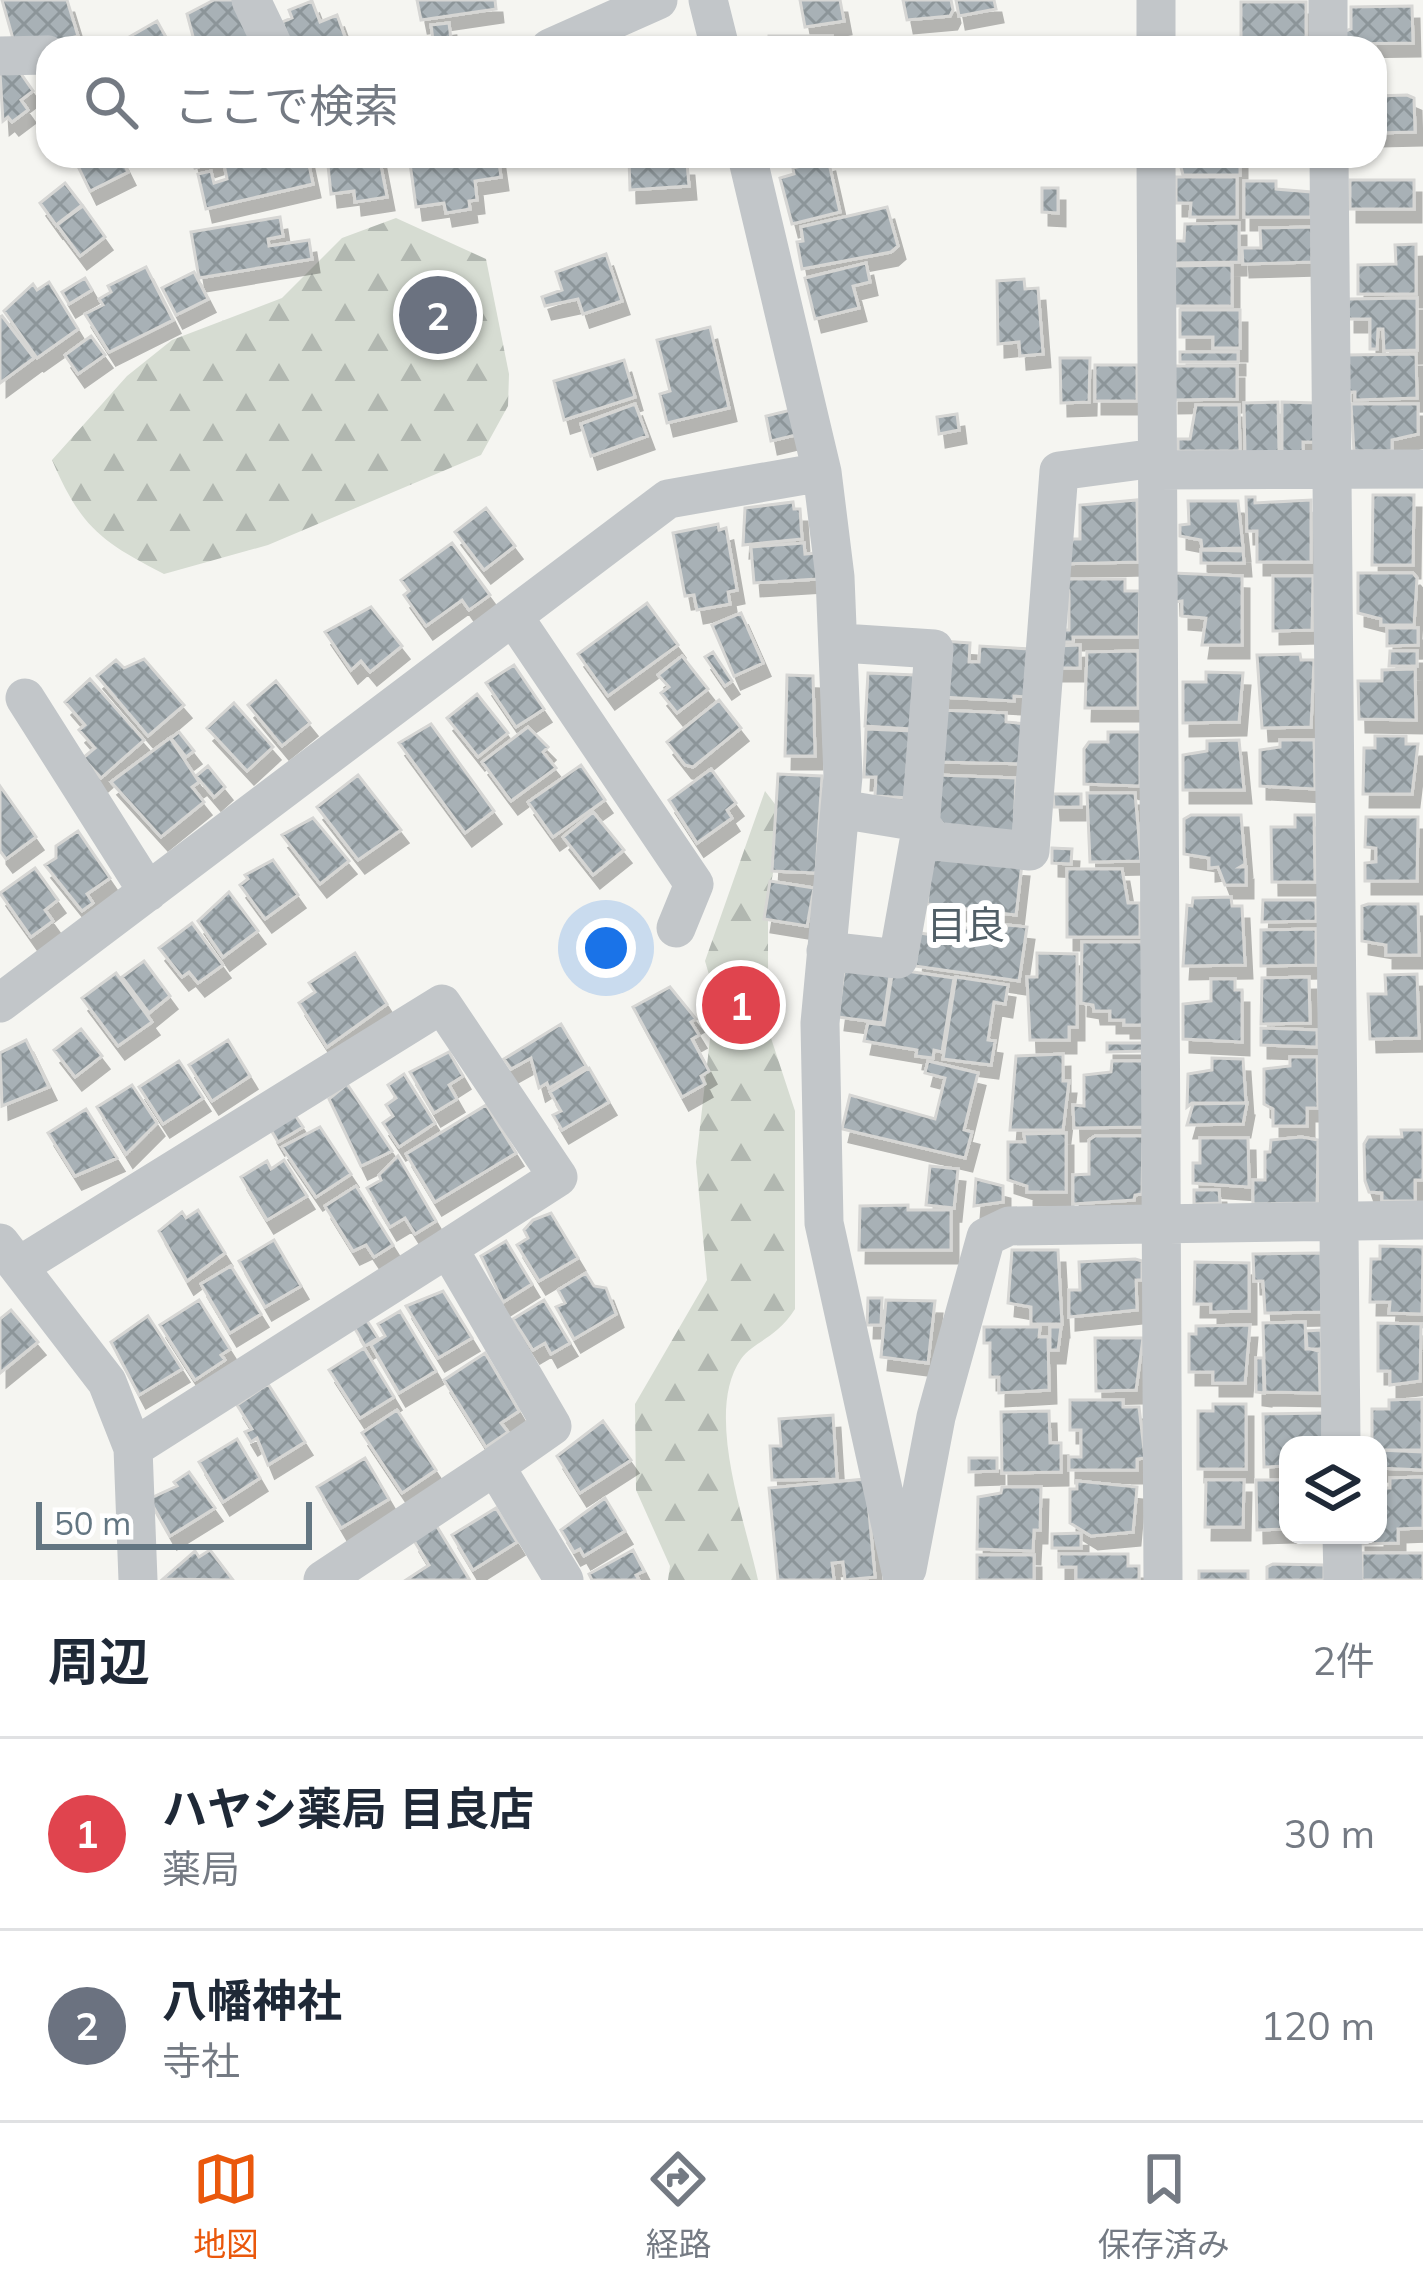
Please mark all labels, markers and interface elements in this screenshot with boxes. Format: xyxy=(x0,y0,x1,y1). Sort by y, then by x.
search box xyxy=(36,36,1387,168)
icon: search xyxy=(78,69,144,135)
text: ここで検索 xyxy=(174,77,399,133)
pin: 2 xyxy=(399,270,477,360)
district label: 目良 xyxy=(927,900,1005,949)
your location xyxy=(576,918,636,978)
pin: 1 xyxy=(702,960,780,1050)
map controls xyxy=(1279,1436,1387,1544)
button: layers xyxy=(1279,1436,1387,1544)
scale bar xyxy=(36,1496,312,1549)
text: 50 m xyxy=(54,1502,131,1543)
text: 周辺 xyxy=(48,1629,150,1693)
text: 2件 xyxy=(1313,1636,1375,1685)
text: ハヤシ薬局 目良店 xyxy=(162,1780,534,1836)
text: 1 xyxy=(75,1809,99,1858)
text: 30 m xyxy=(1284,1809,1375,1858)
text: 薬局 xyxy=(162,1844,240,1893)
text: 八幡神社 xyxy=(162,1972,342,2028)
text: 2 xyxy=(75,2001,99,2050)
text: 120 m xyxy=(1260,2001,1375,2050)
text: 寺社 xyxy=(162,2036,240,2085)
tab: 地図 xyxy=(193,2146,259,2266)
tab: 経路 xyxy=(645,2146,711,2266)
tab: 保存済み xyxy=(1098,2146,1230,2266)

